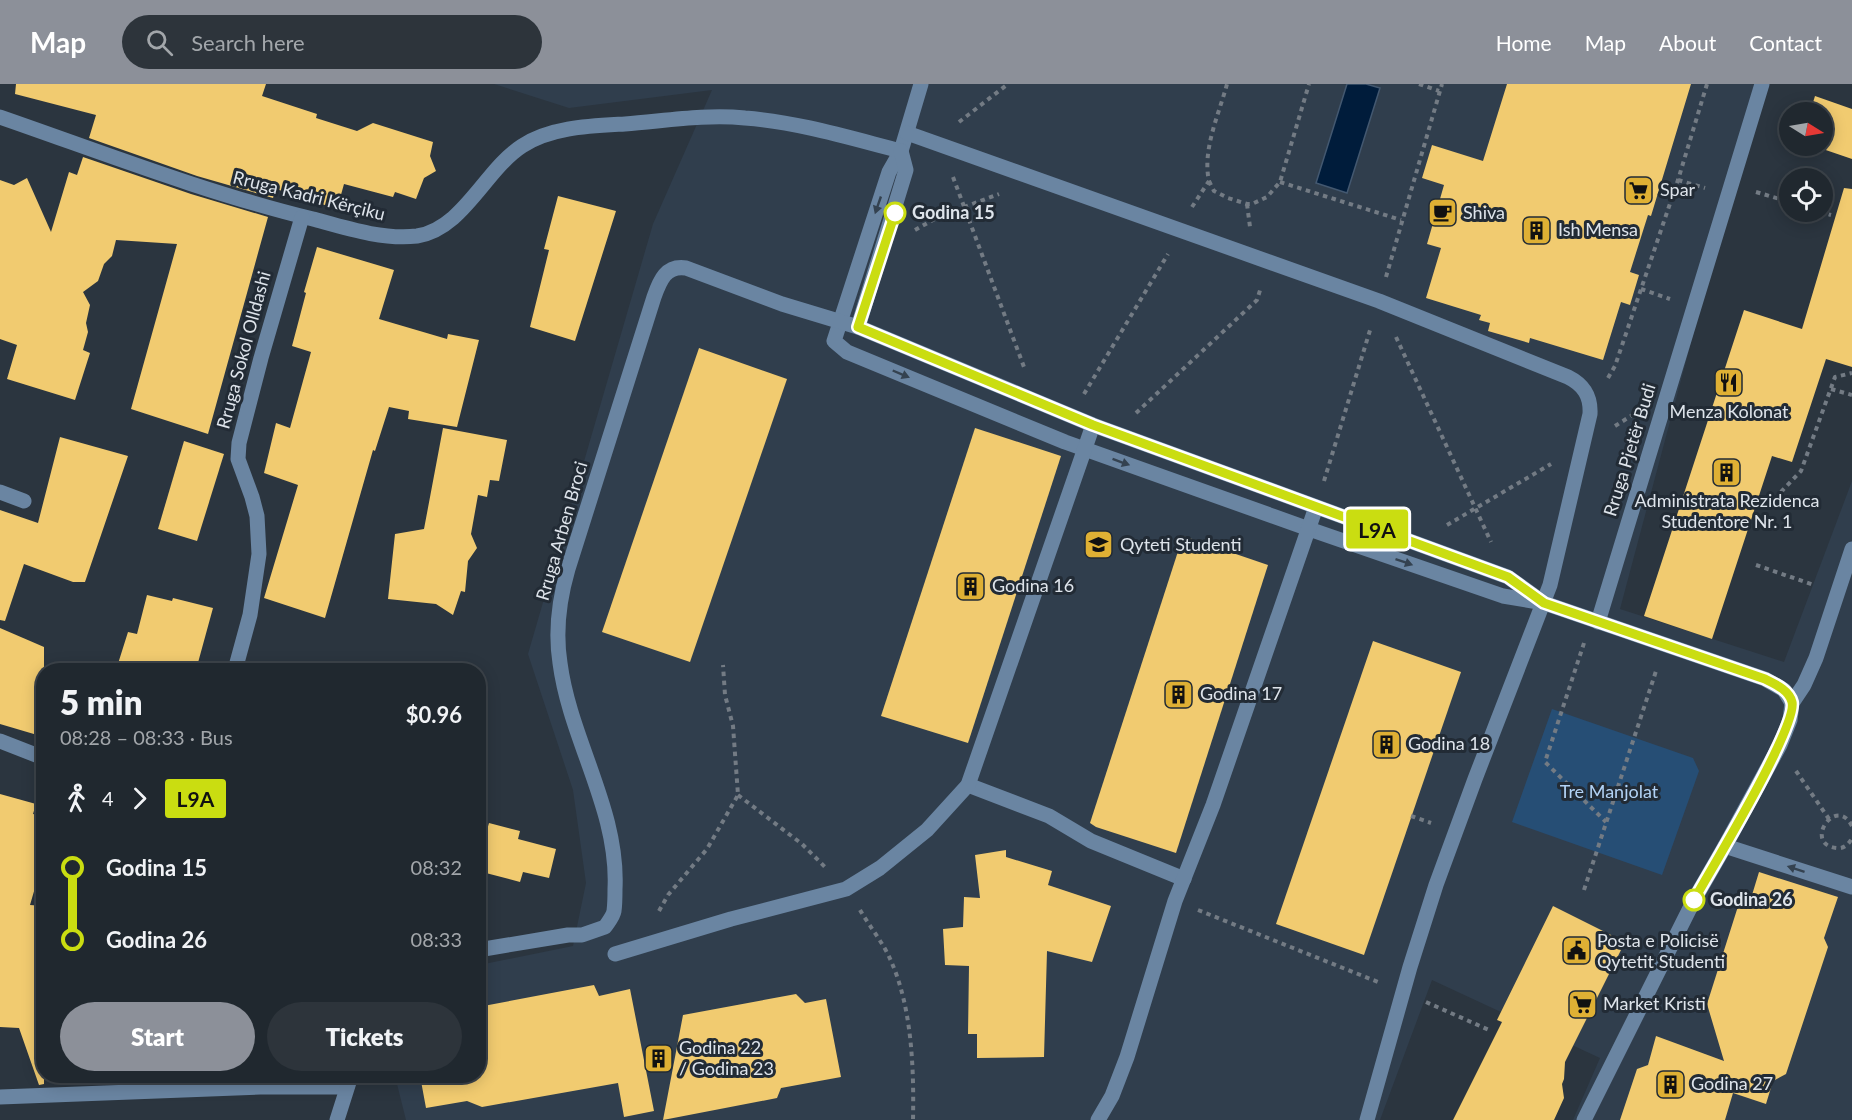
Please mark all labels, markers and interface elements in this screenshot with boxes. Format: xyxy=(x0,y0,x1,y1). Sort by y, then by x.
search box xyxy=(122,15,542,69)
text: Map xyxy=(30,25,86,59)
icon: search xyxy=(143,26,176,59)
text: Search here xyxy=(191,29,305,56)
text: Home xyxy=(1496,30,1552,55)
text: Map xyxy=(1585,30,1626,55)
text: About xyxy=(1659,30,1716,55)
text: Contact xyxy=(1749,30,1822,55)
north arrow xyxy=(1779,102,1833,156)
map controls xyxy=(1779,102,1833,222)
street label: Rruga Kadri Kërçiku xyxy=(231,165,388,225)
button: locate xyxy=(1779,168,1833,222)
supermarket icon: Spar xyxy=(1623,174,1655,206)
place label: Spar xyxy=(1660,178,1696,200)
one-way arrow xyxy=(873,196,882,214)
cafe icon: Shiva xyxy=(1426,197,1458,229)
place label: Godina 15 xyxy=(912,201,995,223)
place label: Shiva xyxy=(1463,201,1505,223)
marker: Godina 15 xyxy=(884,202,906,224)
building icon: Ish Mensa xyxy=(1521,214,1553,246)
place label: Ish Mensa xyxy=(1558,218,1638,240)
street label: Rruga Sokol Olldashi xyxy=(211,269,275,431)
restaurant icon: Menza Kolonat xyxy=(1713,367,1745,399)
one-way arrow xyxy=(893,369,911,379)
street label: Rruga Pjetër Budi xyxy=(1598,381,1660,519)
place label: Menza Kolonat xyxy=(1670,400,1789,422)
building icon: Administrata Rezidenca Studentore Nr. 1 xyxy=(1711,456,1743,488)
one-way arrow xyxy=(1112,458,1130,467)
street label: Rruga Arben Broci xyxy=(531,459,591,603)
place label: Administrata Rezidenca Studentore Nr. 1 xyxy=(1635,489,1819,532)
line badge: L9A xyxy=(1342,510,1412,548)
text: L9A xyxy=(1358,517,1396,542)
school or university icon: Qyteti Studenti xyxy=(1083,529,1115,561)
place label: Qyteti Studenti xyxy=(1120,533,1242,555)
one-way arrow xyxy=(1395,558,1413,568)
building icon: Godina 16 xyxy=(955,570,987,602)
place label: Godina 16 xyxy=(992,574,1074,596)
building icon: Godina 17 xyxy=(1163,678,1195,710)
text: 5 min xyxy=(60,682,142,722)
place label: Godina 17 xyxy=(1200,682,1282,704)
text: $0.96 xyxy=(406,701,462,728)
text: 08:28 – 08:33 · Bus xyxy=(60,725,233,749)
building icon: Godina 18 xyxy=(1371,728,1403,760)
place label: Godina 18 xyxy=(1408,732,1490,754)
park label: Tre Manjolat xyxy=(1560,780,1659,802)
icon: walk xyxy=(60,782,93,815)
icon: forward xyxy=(123,782,156,815)
text: 4 xyxy=(102,786,114,810)
text: L9A xyxy=(177,786,214,811)
text: Godina 15 xyxy=(106,854,207,881)
text: 08:32 xyxy=(411,855,462,879)
one-way arrow xyxy=(1787,864,1805,874)
place label: Godina 26 xyxy=(1710,888,1793,910)
marker: Godina 26 xyxy=(1683,889,1705,911)
text: Godina 26 xyxy=(106,926,207,953)
text: 08:33 xyxy=(411,927,462,951)
place label: Posta e Policisë Qytetit Studenti xyxy=(1597,929,1725,972)
public building icon: Posta e Policisë Qytetit Studenti xyxy=(1560,935,1592,967)
supermarket icon: Market Kristi xyxy=(1566,988,1598,1020)
place label: Market Kristi xyxy=(1603,992,1706,1014)
button: Start xyxy=(60,1002,255,1071)
button: Tickets xyxy=(267,1002,462,1071)
place label: Godina 22 / Godina 23 xyxy=(679,1036,774,1079)
building icon: Godina 22 / Godina 23 xyxy=(642,1042,674,1074)
building icon: Godina 27 xyxy=(1654,1068,1686,1100)
place label: Godina 27 xyxy=(1691,1072,1773,1094)

